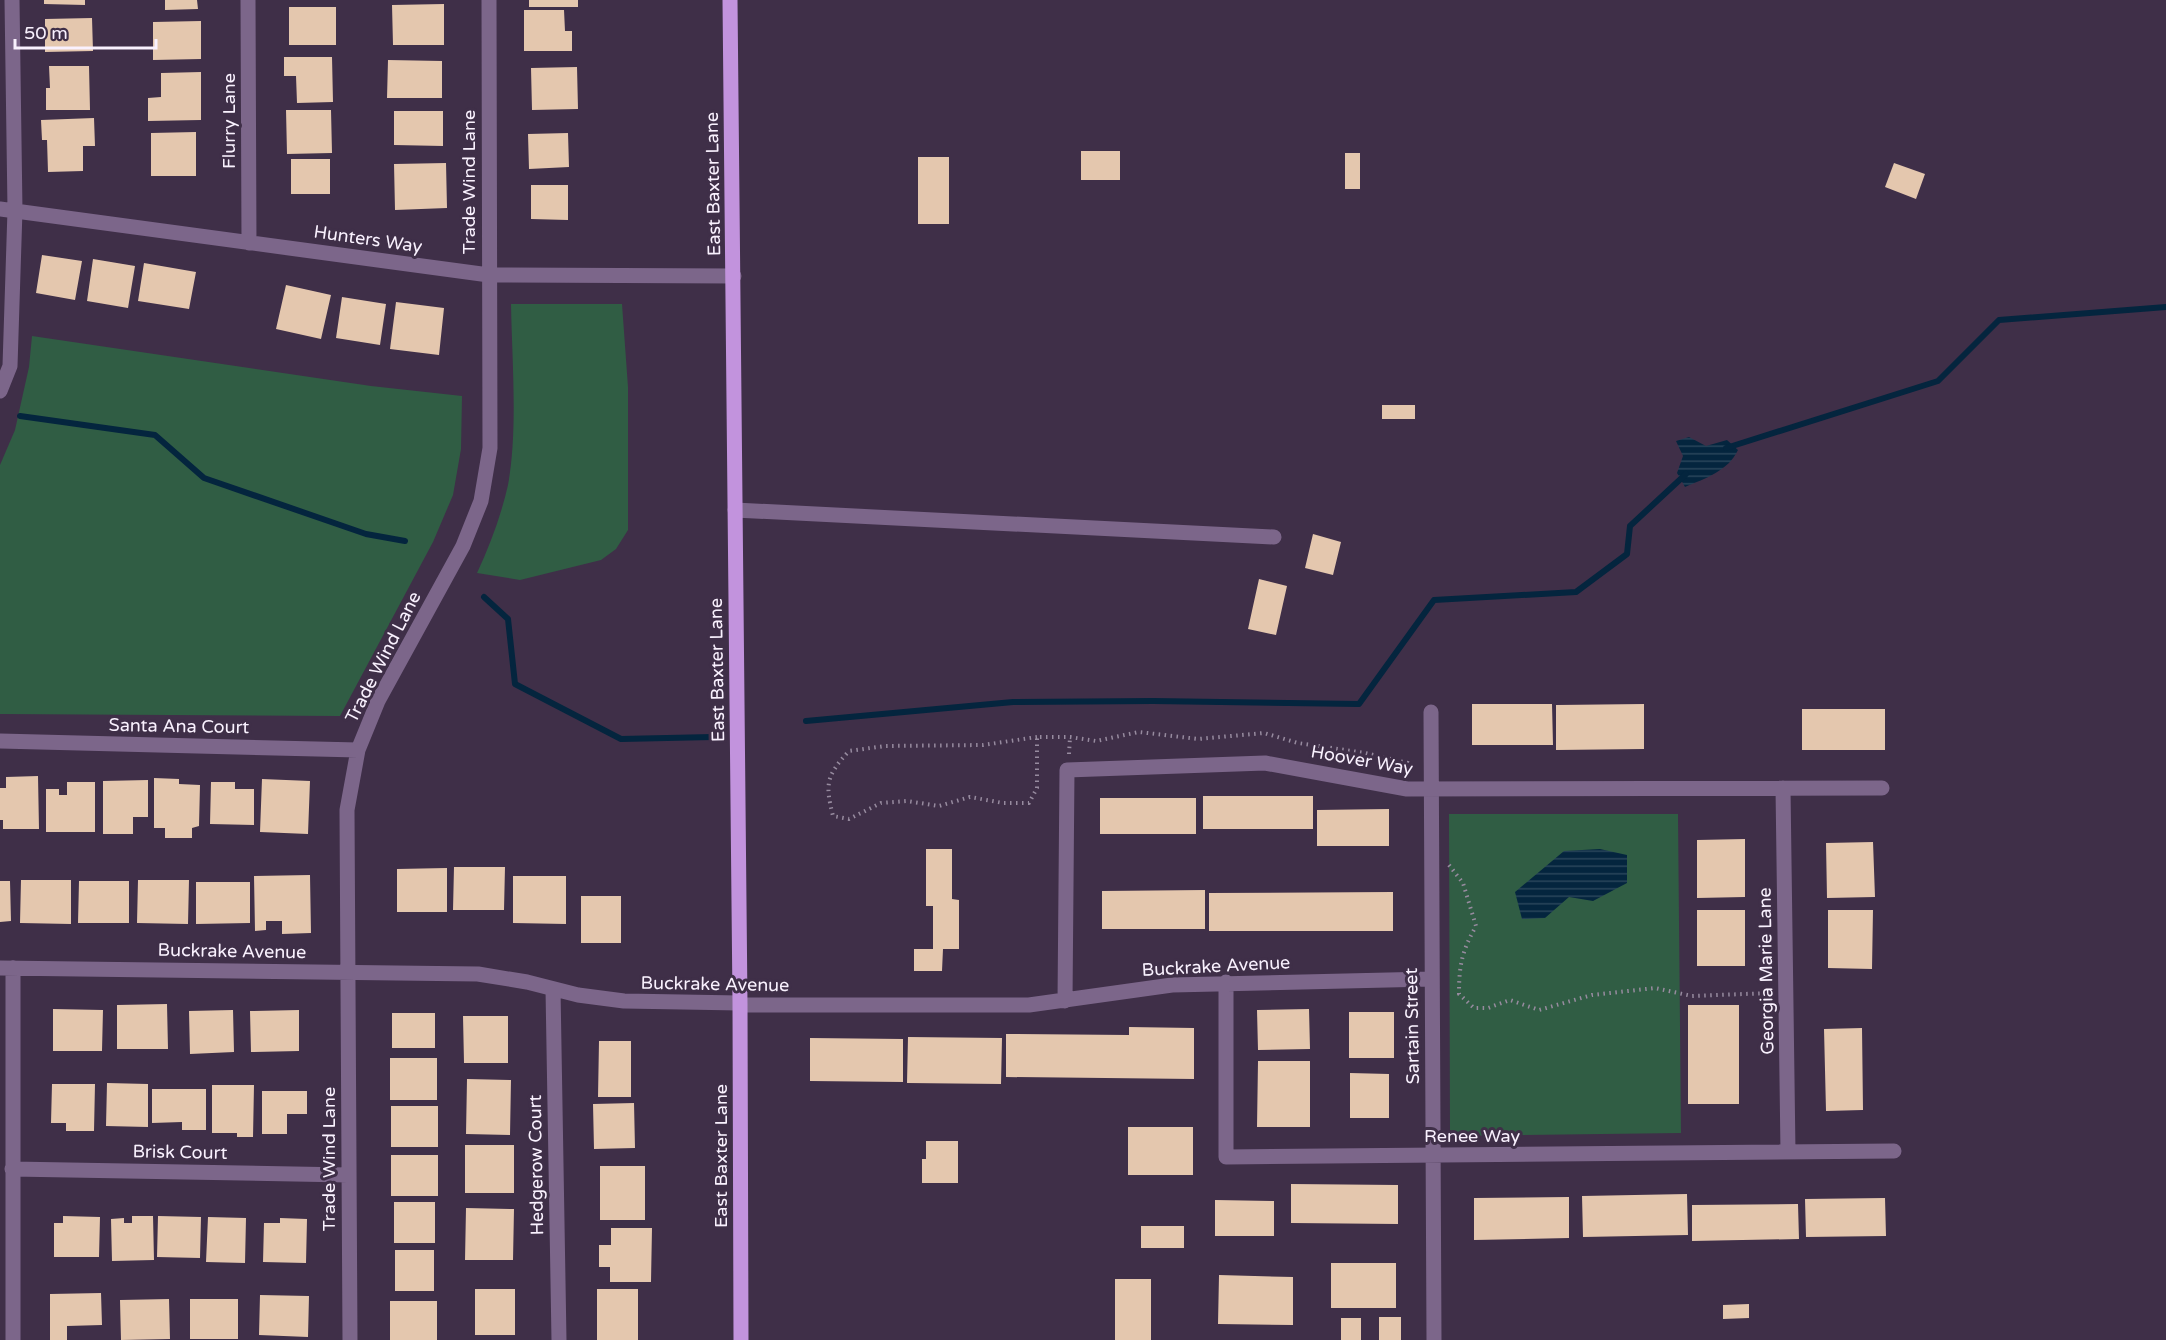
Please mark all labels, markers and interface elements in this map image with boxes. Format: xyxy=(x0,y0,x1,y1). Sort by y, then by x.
scale bar xyxy=(15,12,156,50)
text: 50 m xyxy=(24,22,68,44)
street label: Flurry Lane xyxy=(218,73,240,169)
street label: Trade Wind Lane xyxy=(458,110,480,254)
street label: East Baxter Lane xyxy=(701,112,725,256)
street label: Hunters Way xyxy=(312,220,424,258)
street label: Trade Wind Lane xyxy=(340,588,426,726)
street label: East Baxter Lane xyxy=(705,598,729,742)
street label: Santa Ana Court xyxy=(109,714,250,738)
street label: Hoover Way xyxy=(1309,740,1415,780)
street label: Georgia Marie Lane xyxy=(1754,887,1778,1055)
street label: Buckrake Avenue xyxy=(157,939,307,963)
street label: Buckrake Avenue xyxy=(1141,951,1291,981)
street label: Sartain Street xyxy=(1400,967,1424,1085)
street label: Buckrake Avenue xyxy=(640,972,790,996)
street label: East Baxter Lane xyxy=(710,1084,732,1228)
street label: Trade Wind Lane xyxy=(318,1087,340,1231)
street label: Hedgerow Court xyxy=(524,1094,548,1236)
street label: Renee Way xyxy=(1424,1125,1520,1147)
street label: Brisk Court xyxy=(132,1140,228,1164)

